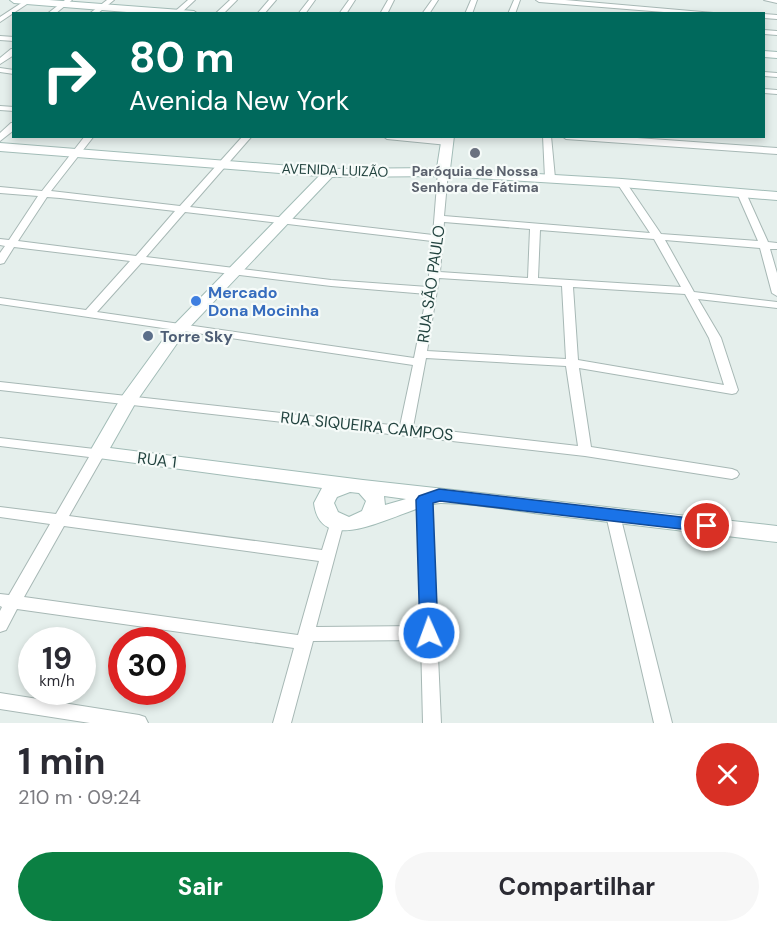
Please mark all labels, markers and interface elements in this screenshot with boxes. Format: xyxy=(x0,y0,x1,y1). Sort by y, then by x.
text: 80 m xyxy=(129,30,235,85)
icon: right xyxy=(30,36,108,114)
text: Avenida New York xyxy=(129,83,349,118)
marker: Paróquia de Nossa Senhora de Fátima xyxy=(468,146,482,160)
street label: AVENIDA LUIZÃO xyxy=(281,159,389,181)
place label: Paróquia de Nossa Senhora de Fátima xyxy=(411,162,539,196)
street label: RUA SÃO PAULO xyxy=(412,224,450,344)
place label: Mercado Dona Mocinha xyxy=(208,282,319,321)
marker: Mercado Dona Mocinha xyxy=(189,294,203,308)
place label: Torre Sky xyxy=(160,326,233,347)
marker: Torre Sky xyxy=(141,329,155,343)
street label: RUA SIQUEIRA CAMPOS xyxy=(280,406,454,446)
street label: RUA 1 xyxy=(136,447,178,473)
pin xyxy=(681,500,732,551)
icon: arrive xyxy=(690,509,723,542)
position arrow xyxy=(397,601,461,665)
speed limit sign: 30 xyxy=(108,627,186,705)
text: 19 xyxy=(42,639,72,678)
text: km/h xyxy=(39,671,75,691)
text: 1 min xyxy=(18,738,106,785)
button: close xyxy=(696,743,759,806)
text: 210 m · 09:24 xyxy=(18,784,141,810)
button: Sair xyxy=(18,852,383,921)
button: Compartilhar xyxy=(395,852,759,921)

